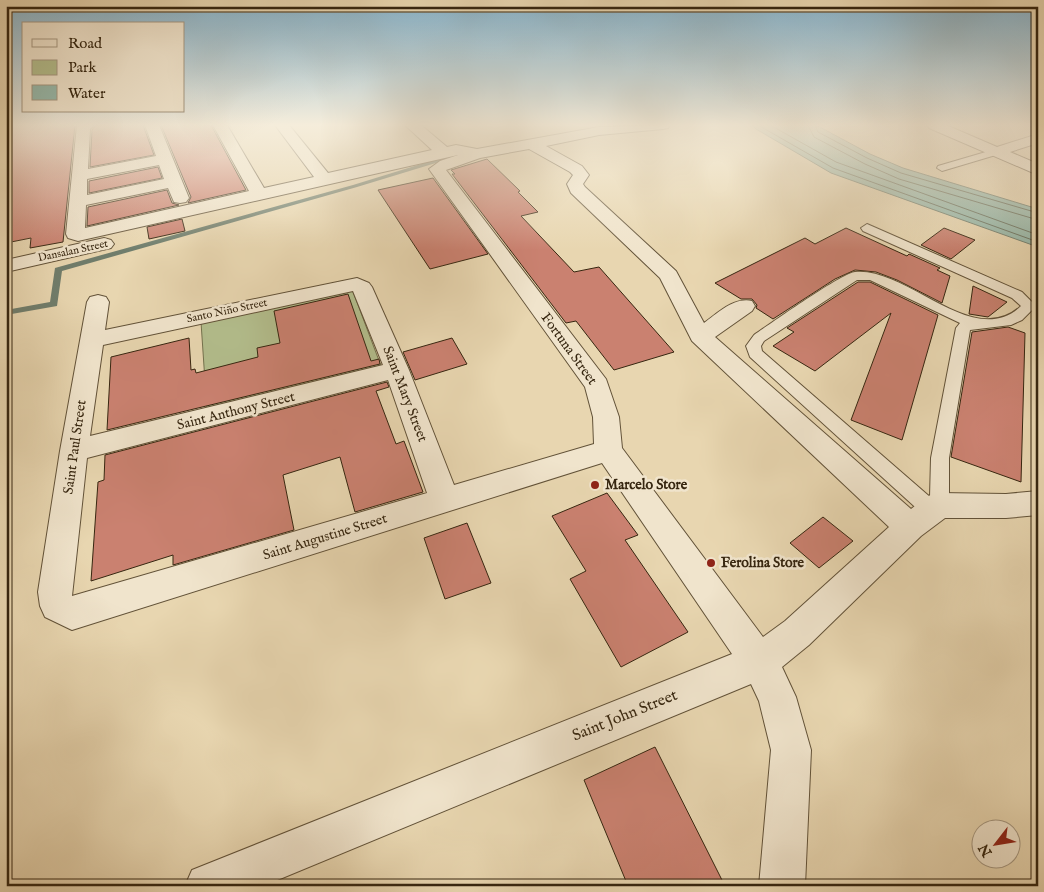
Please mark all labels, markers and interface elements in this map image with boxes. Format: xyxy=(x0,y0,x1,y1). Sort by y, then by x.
legend xyxy=(22,22,185,112)
text: Road xyxy=(68,34,103,53)
text: Park xyxy=(68,58,98,77)
text: Water xyxy=(68,84,106,103)
street label: Dansalan Street xyxy=(37,237,110,265)
street label: Santo Niño Street xyxy=(185,296,269,326)
street label: Fortuna Street xyxy=(537,309,601,389)
street label: Saint Mary Street xyxy=(378,343,432,445)
street label: Saint Anthony Street xyxy=(175,388,297,434)
street label: Saint Paul Street xyxy=(59,398,91,495)
place label: Marcelo Store xyxy=(605,476,688,494)
marker: Marcelo Store xyxy=(589,479,601,491)
street label: Saint Augustine Street xyxy=(261,509,390,564)
place label: Ferolina Store xyxy=(721,554,805,572)
marker: Ferolina Store xyxy=(705,557,717,569)
street label: Saint John Street xyxy=(569,686,681,746)
north arrow xyxy=(972,820,1022,870)
text: N xyxy=(975,840,997,861)

